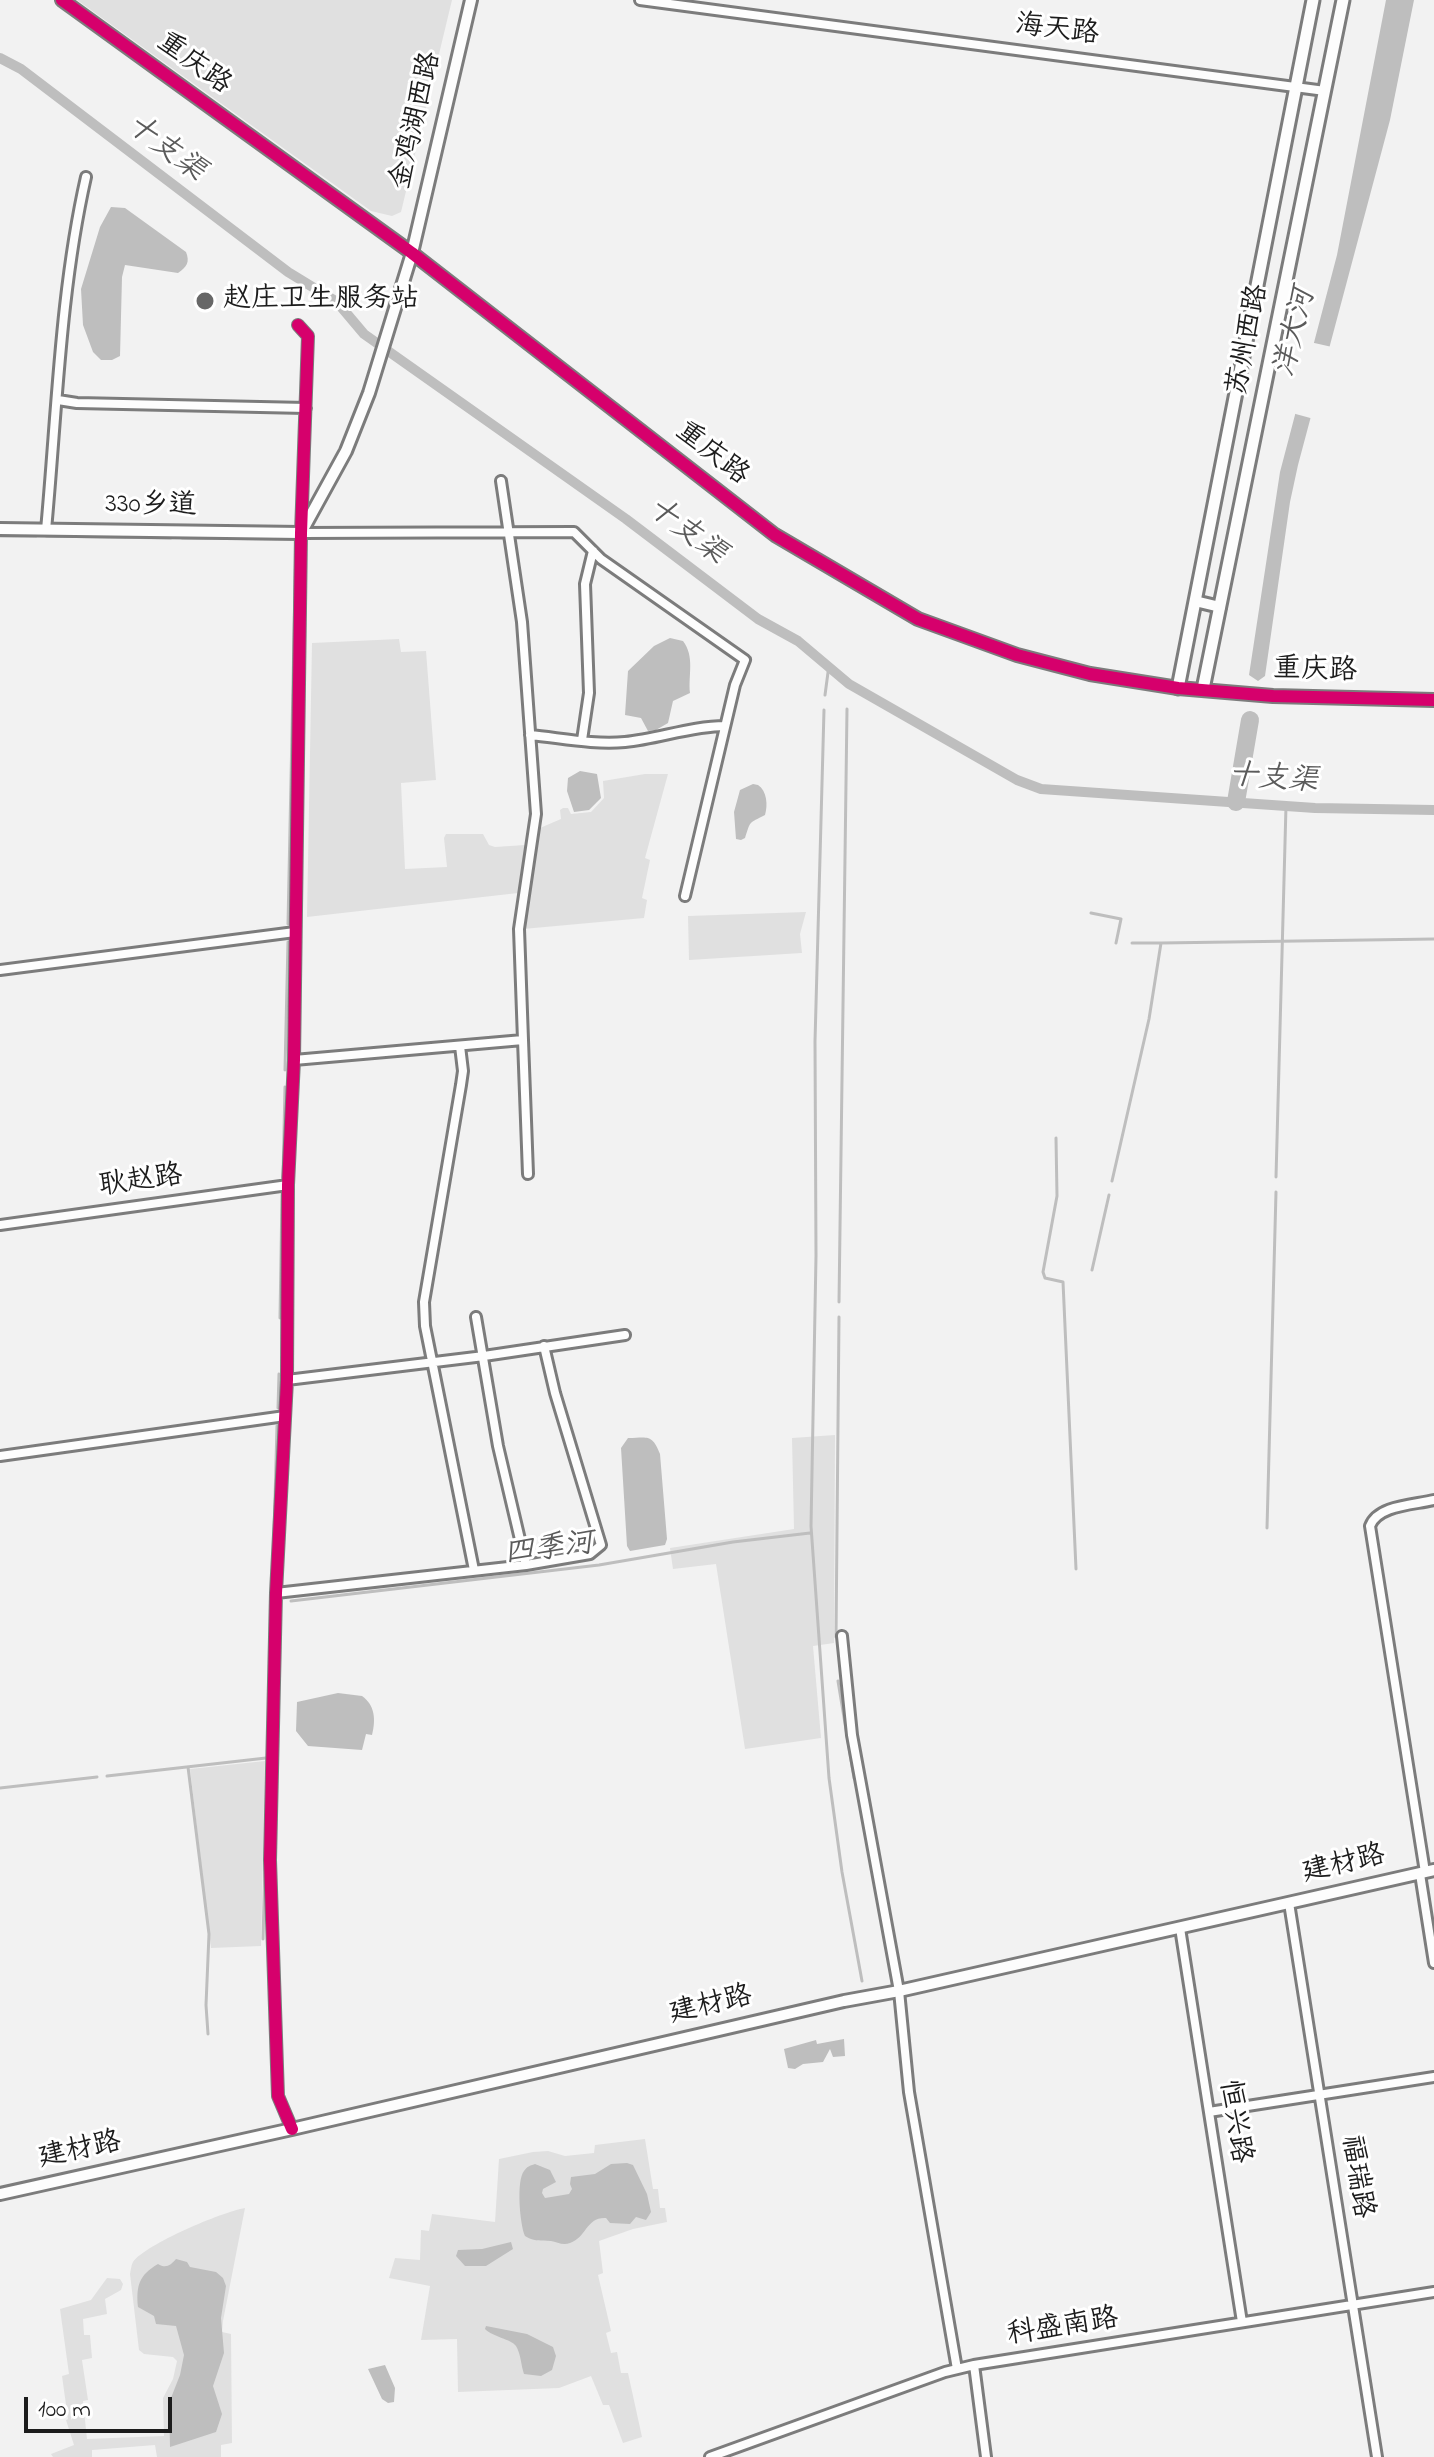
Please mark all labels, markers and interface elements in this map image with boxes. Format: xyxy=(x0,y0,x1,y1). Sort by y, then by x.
street label: 海天路 xyxy=(1013,10,1101,54)
street label: 重庆路 xyxy=(149,27,237,103)
street label: 金鸡湖西路 xyxy=(386,49,450,193)
water label: 十支渠 xyxy=(117,109,211,191)
street label: 苏州西路 xyxy=(1223,282,1277,398)
place label: 赵庄卫生服务站 xyxy=(223,284,419,318)
water label: 洋大河 xyxy=(1269,285,1325,381)
marker: 赵庄卫生服务站 xyxy=(194,290,216,312)
street label: 重庆路 xyxy=(668,416,754,494)
street label: 330乡道 xyxy=(105,489,197,525)
water label: 十支渠 xyxy=(638,492,732,574)
street label: 重庆路 xyxy=(1272,654,1358,690)
water label: 十支渠 xyxy=(1227,760,1319,802)
street label: 耿赵路 xyxy=(97,1161,185,1205)
water label: 四季河 xyxy=(502,1528,596,1574)
street label: 建材路 xyxy=(1299,1840,1389,1892)
street label: 建材路 xyxy=(666,1981,756,2033)
street label: 恒兴路 xyxy=(1210,2078,1256,2166)
street label: 建材路 xyxy=(35,2127,125,2177)
street label: 福瑞路 xyxy=(1332,2133,1378,2221)
street label: 科盛南路 xyxy=(1005,2304,1121,2354)
scale bar xyxy=(28,2381,176,2431)
text: 100 m xyxy=(38,2393,91,2428)

